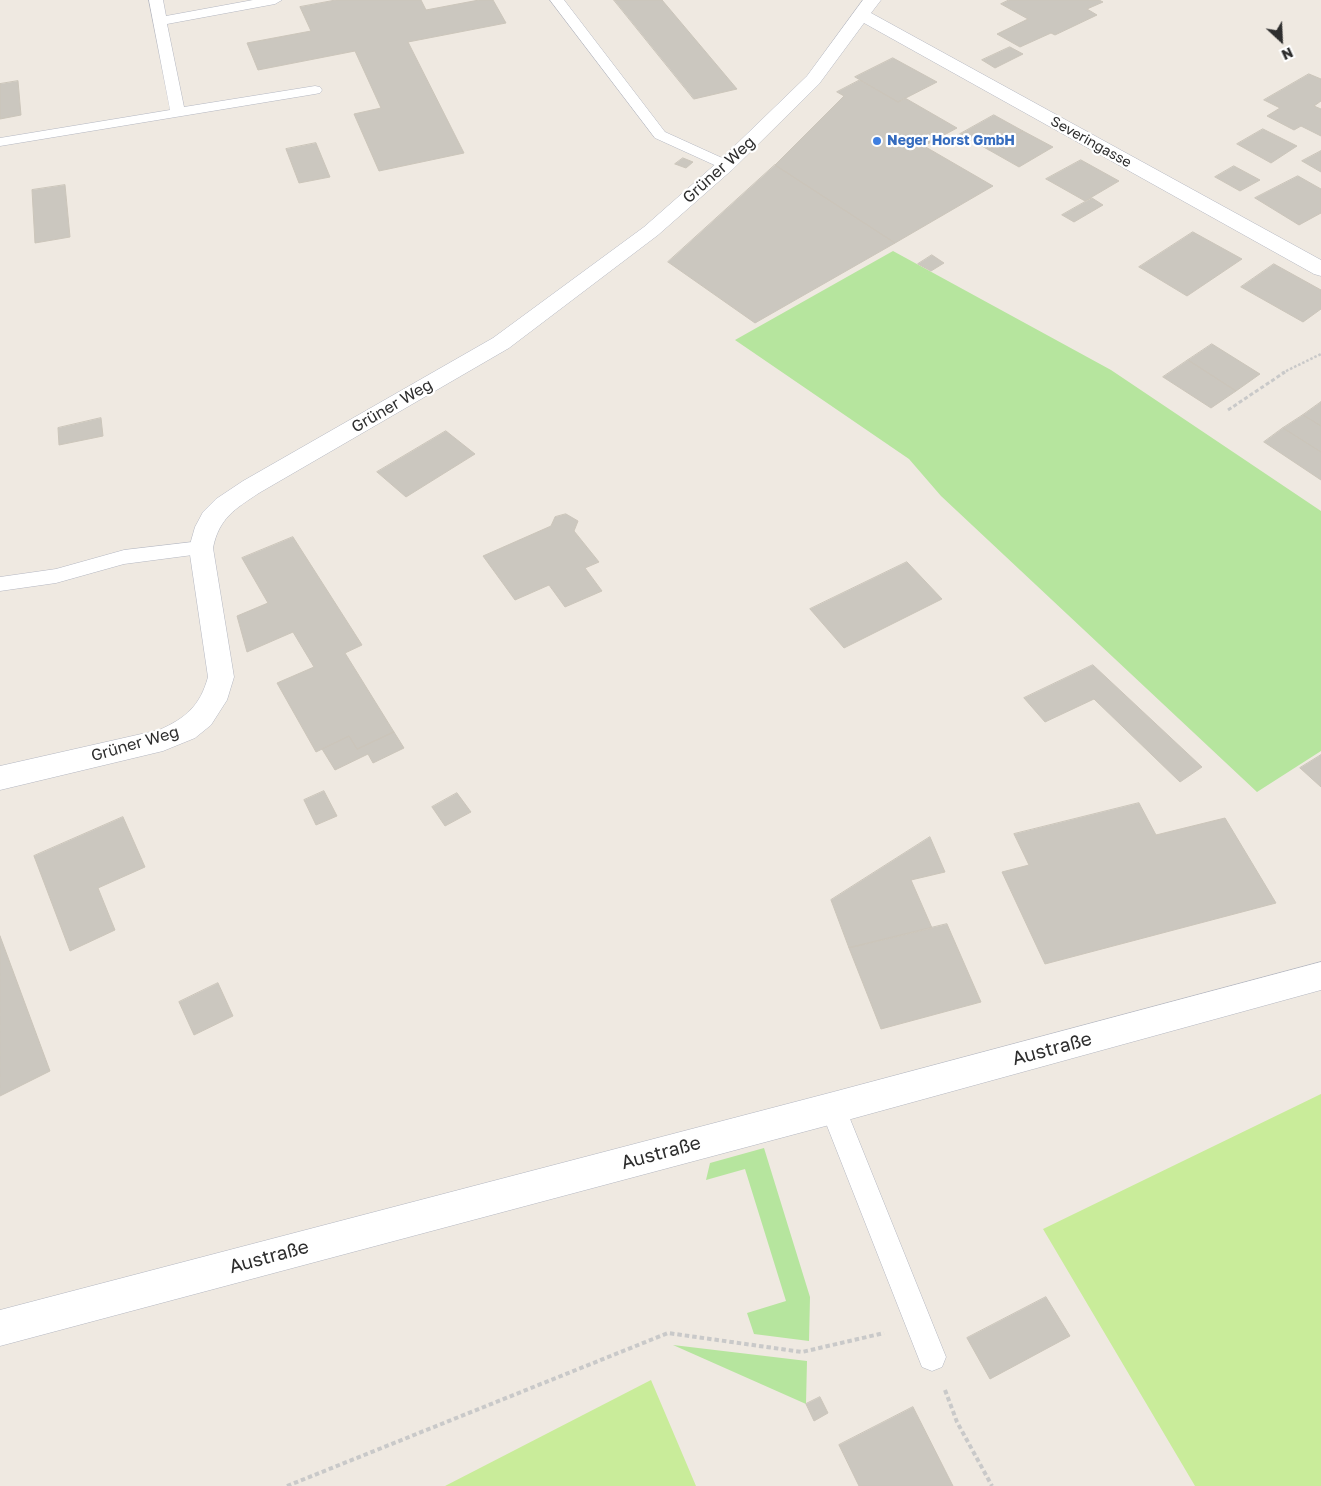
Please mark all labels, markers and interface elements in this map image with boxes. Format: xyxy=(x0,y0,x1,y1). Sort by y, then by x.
north arrow xyxy=(1256,15,1306,65)
text: N xyxy=(1279,44,1296,64)
street label: Severingasse xyxy=(1048,113,1134,171)
street label: Grüner Weg xyxy=(679,133,759,207)
place label: Neger Horst GmbH xyxy=(887,133,1015,149)
marker: Neger Horst GmbH xyxy=(871,135,883,147)
street label: Grüner Weg xyxy=(348,375,436,437)
street label: Grüner Weg xyxy=(89,722,181,766)
street label: Austraße xyxy=(1010,1027,1094,1071)
street label: Austraße xyxy=(619,1131,703,1175)
street label: Austraße xyxy=(227,1235,311,1279)

